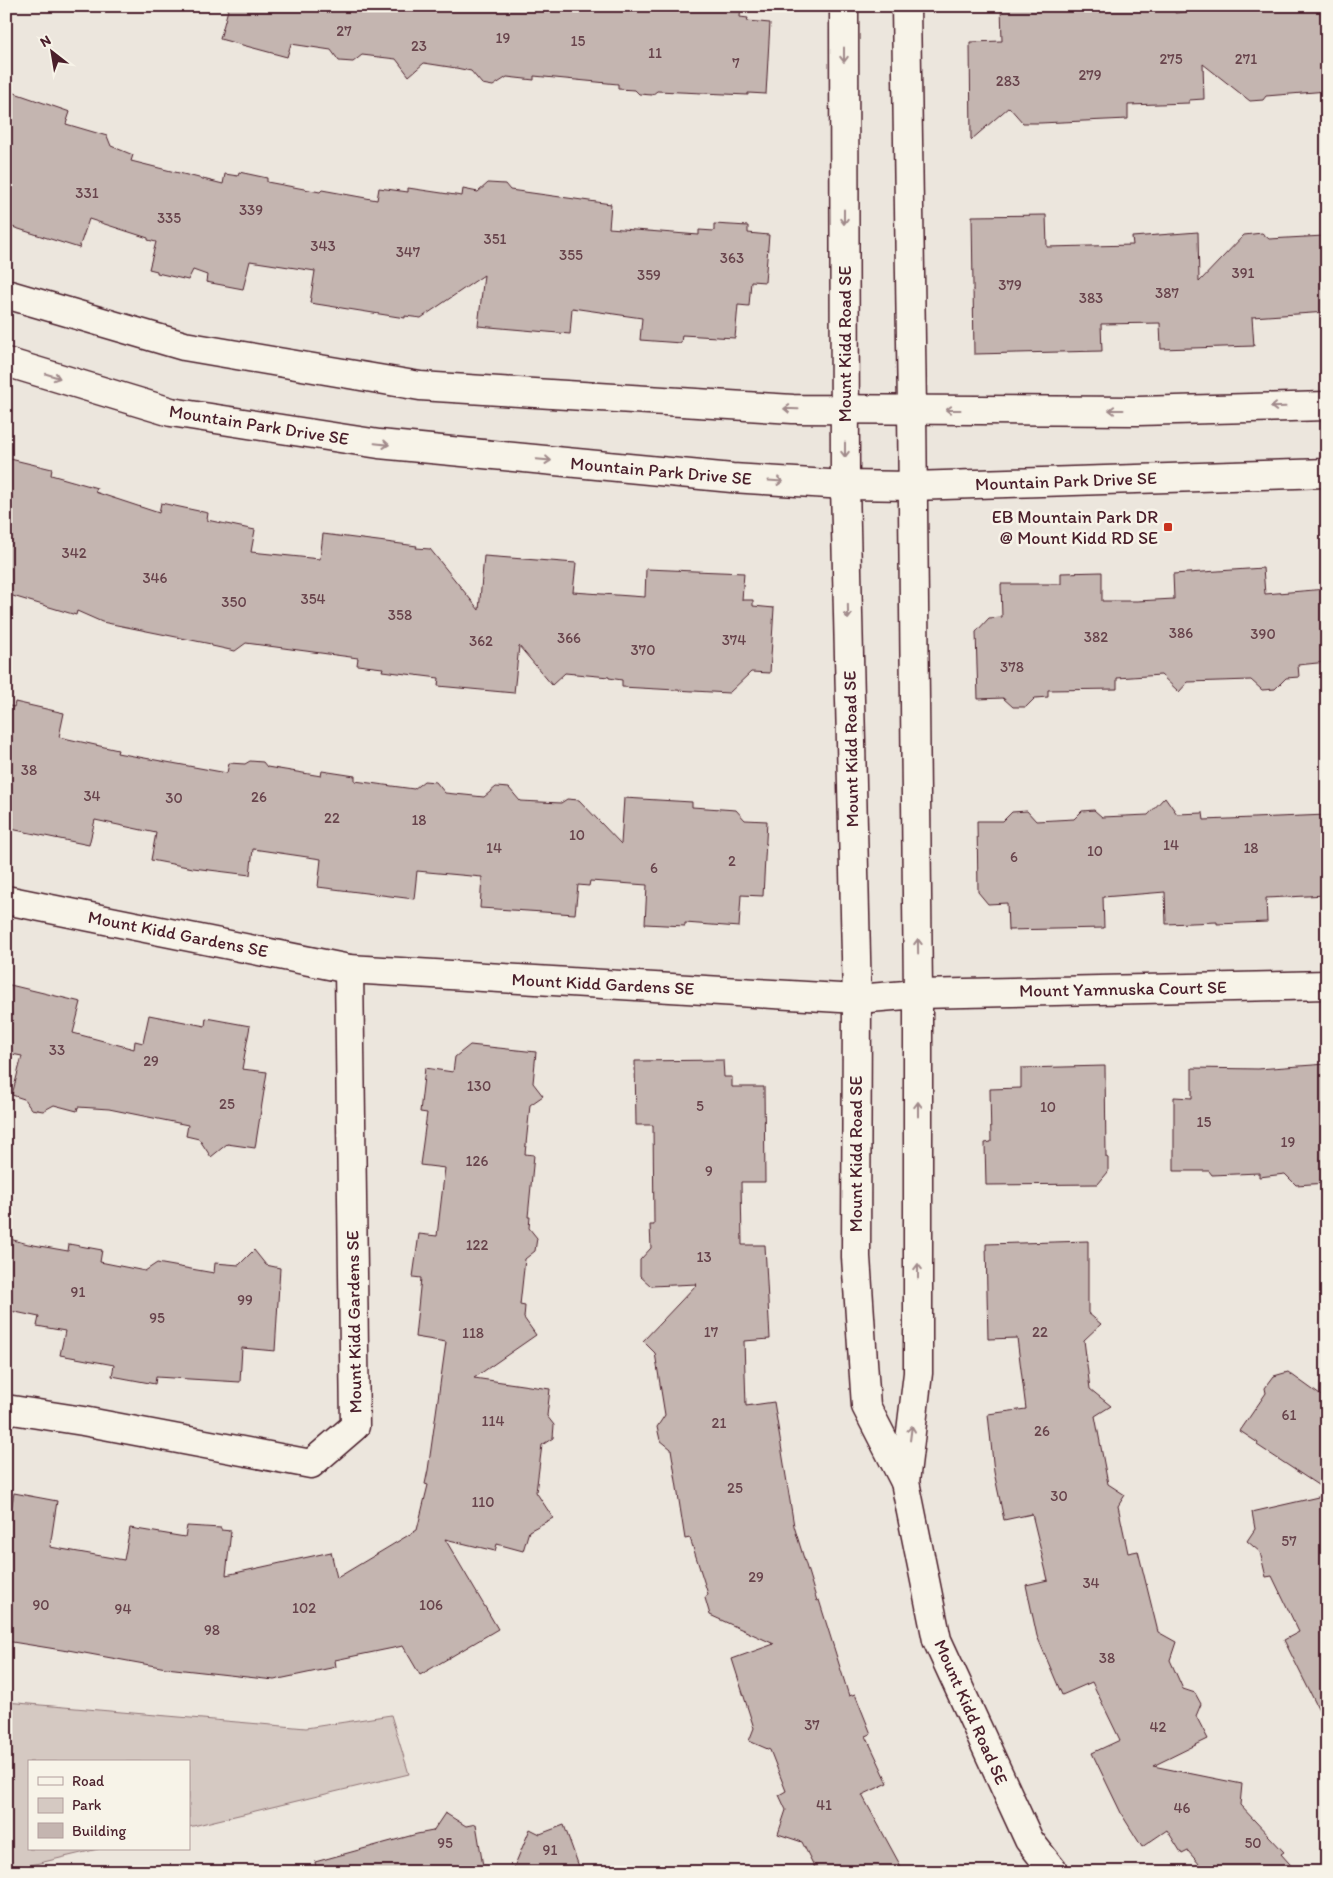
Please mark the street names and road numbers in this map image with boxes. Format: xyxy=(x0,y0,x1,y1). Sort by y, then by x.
street label: Mount Kidd Road SE xyxy=(834,266,856,422)
street label: Mountain Park Drive SE xyxy=(167,400,351,450)
street label: Mountain Park Drive SE xyxy=(569,452,753,490)
street label: Mountain Park Drive SE xyxy=(975,467,1157,495)
street label: Mount Kidd Road SE xyxy=(839,670,863,828)
street label: Mount Kidd Gardens SE xyxy=(86,906,270,962)
street label: Mount Kidd Gardens SE xyxy=(511,968,695,1000)
street label: Mount Yamnuska Court SE xyxy=(1019,976,1227,1002)
street label: Mount Kidd Road SE xyxy=(845,1076,867,1232)
street label: Mount Kidd Gardens SE xyxy=(341,1230,367,1414)
street label: Mount Kidd Road SE xyxy=(929,1636,1013,1788)

